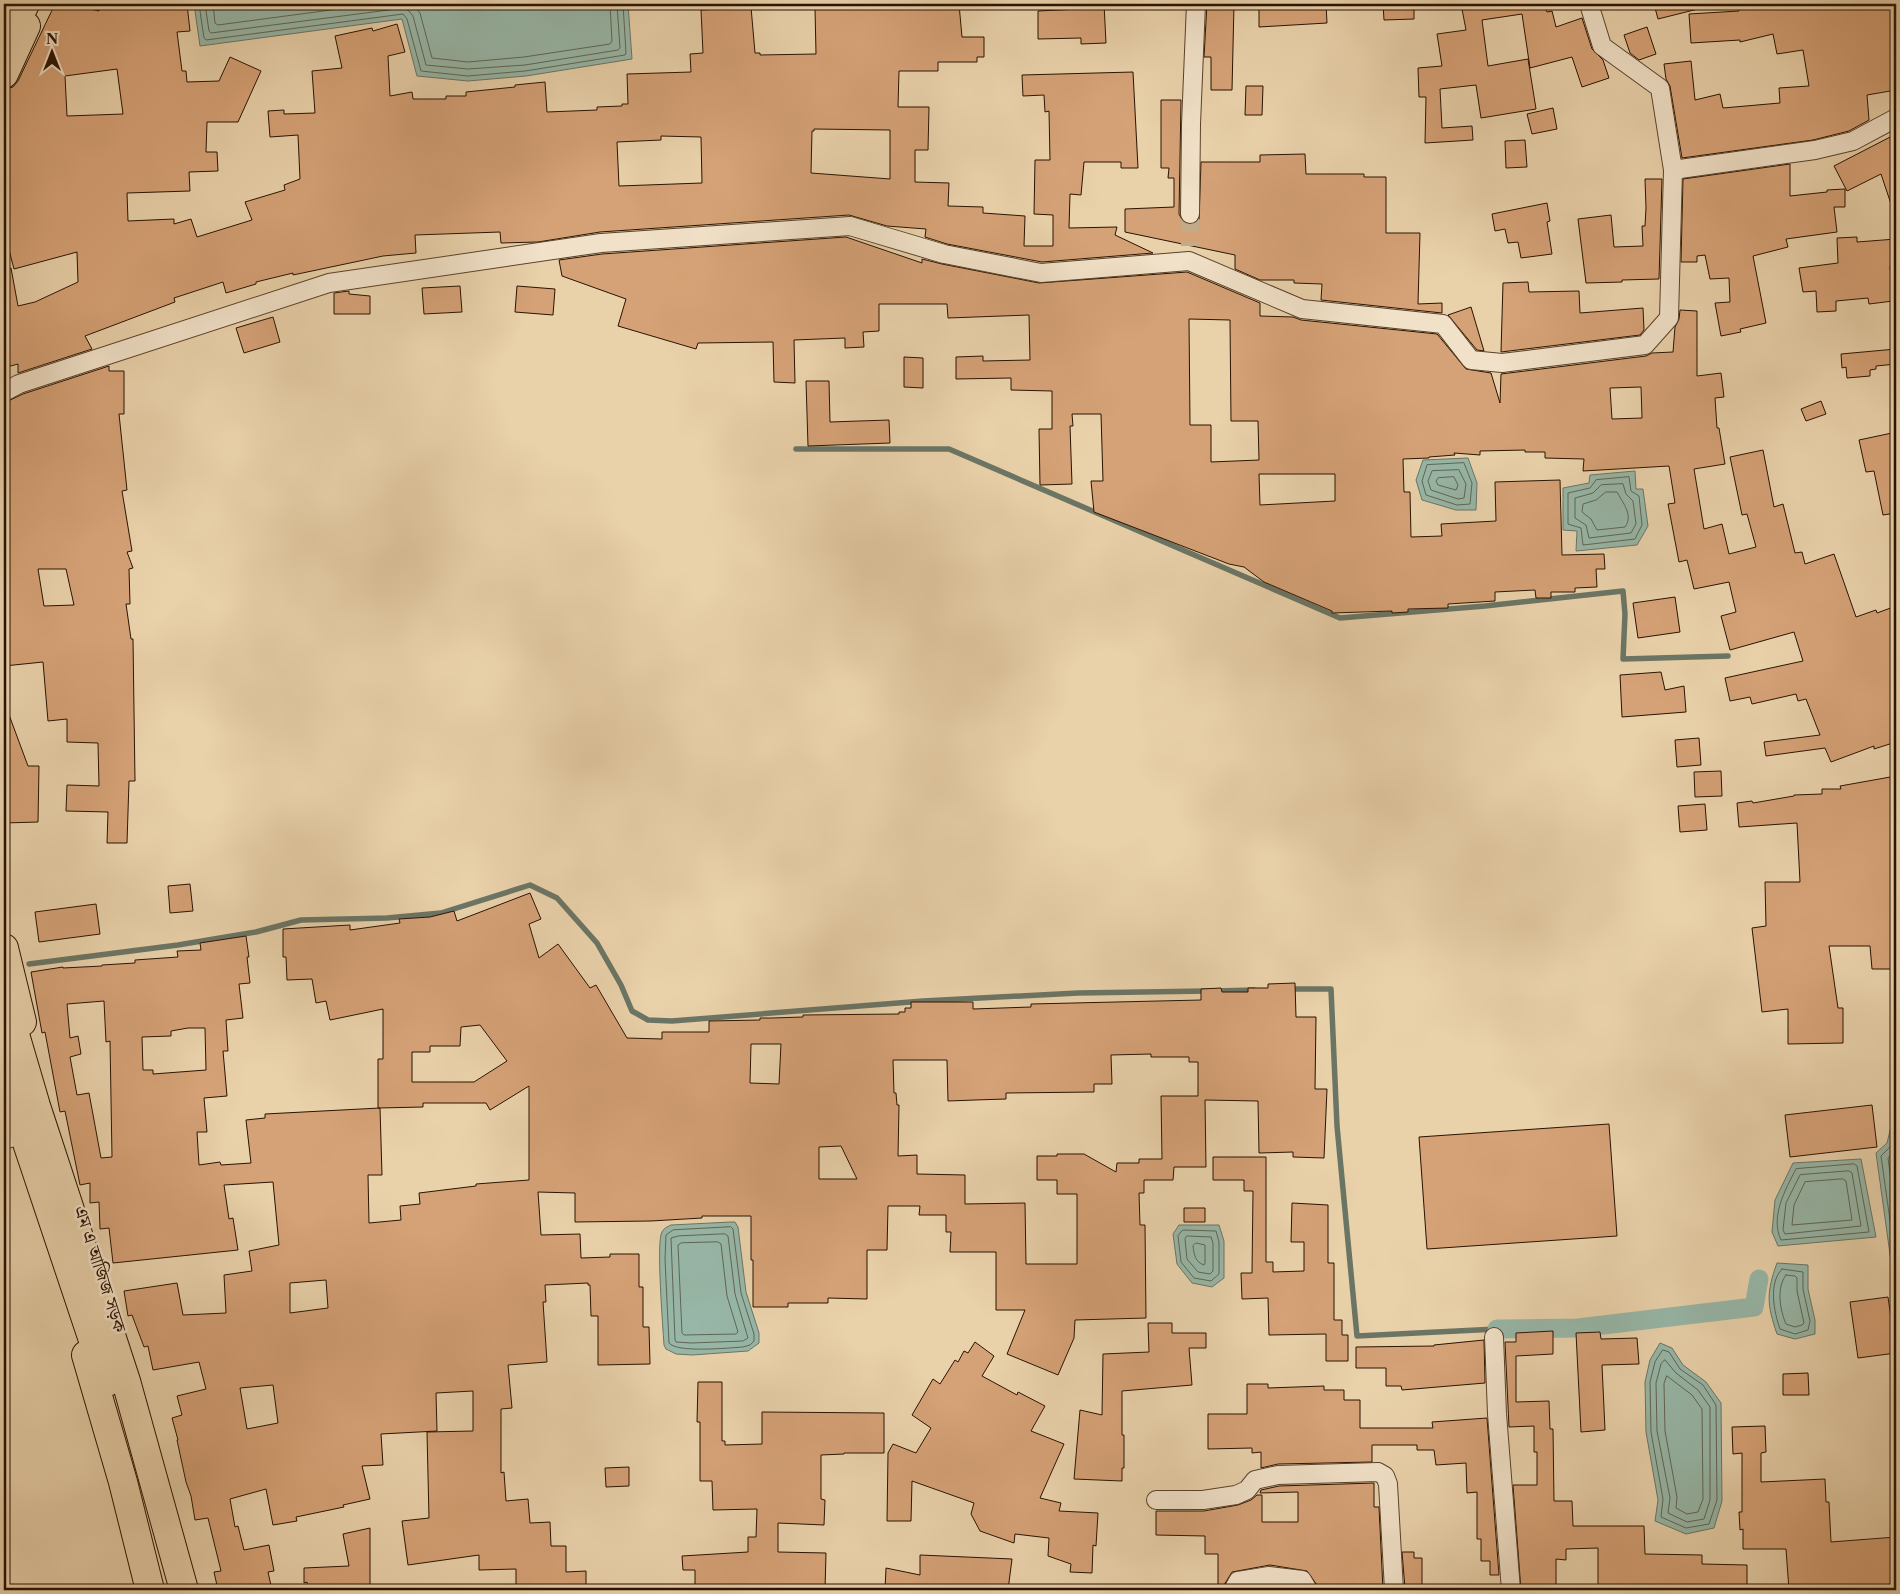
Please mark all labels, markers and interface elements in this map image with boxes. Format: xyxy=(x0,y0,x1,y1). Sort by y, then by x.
north arrow xyxy=(28,28,78,78)
text: N xyxy=(46,30,58,48)
street label: এম এ আজিজ সড়ক xyxy=(69,1203,131,1336)

